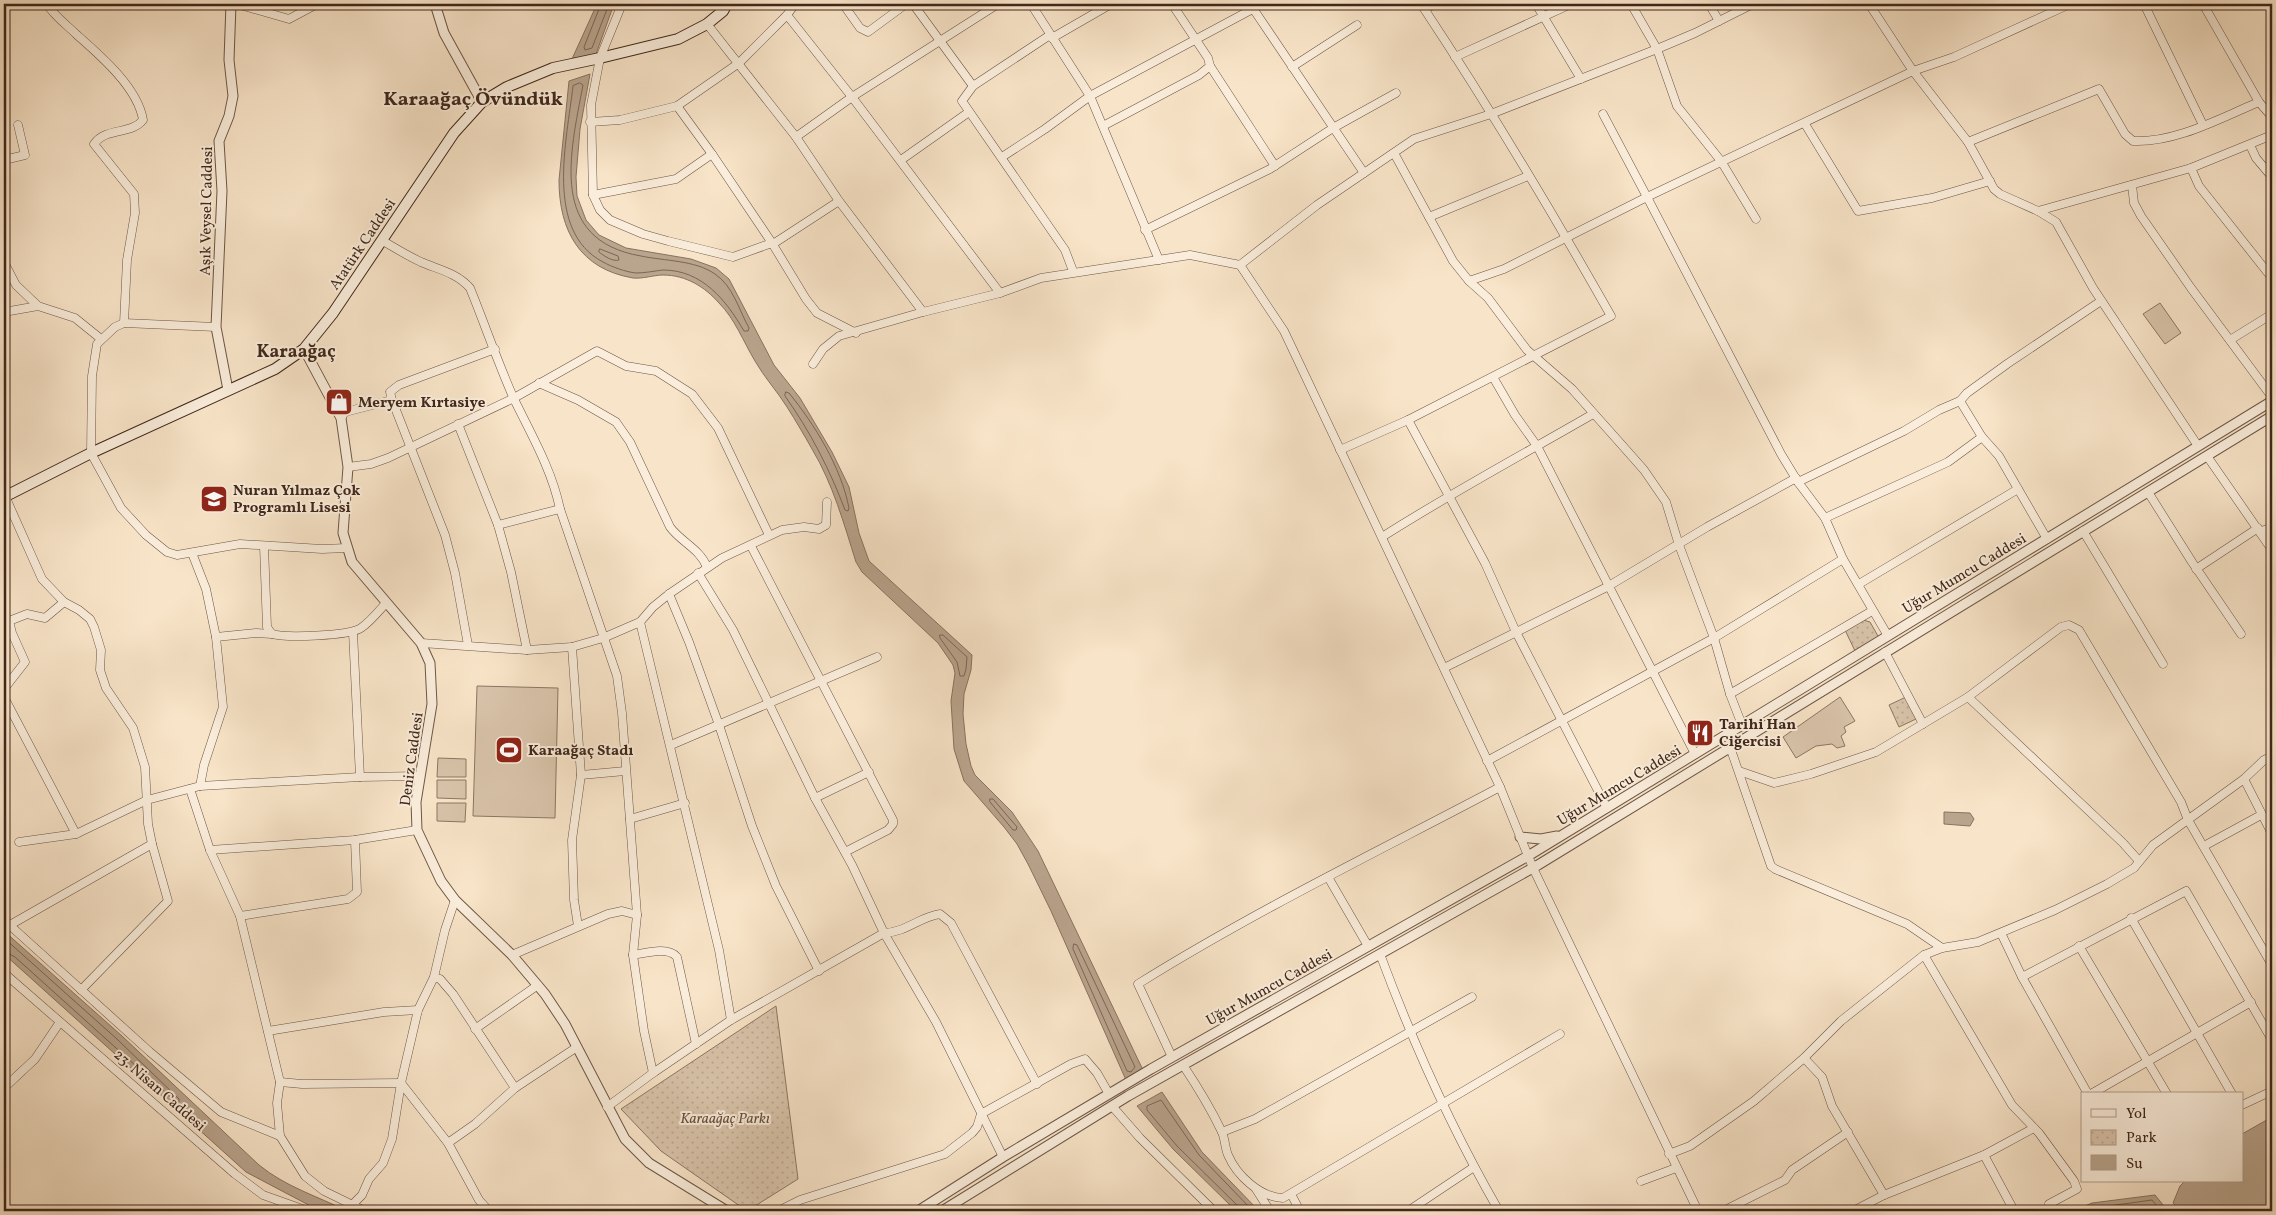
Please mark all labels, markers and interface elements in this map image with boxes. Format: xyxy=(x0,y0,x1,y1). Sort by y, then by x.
district label: Karaağaç Övündük xyxy=(383,86,563,114)
street label: Aşık Veysel Caddesi xyxy=(196,146,219,276)
street label: Atatürk Caddesi xyxy=(325,195,402,295)
district label: Karaağaç xyxy=(256,340,336,365)
shop icon: Meryem Kırtasiye xyxy=(324,387,354,417)
place label: Meryem Kırtasiye xyxy=(358,393,486,414)
place label: Nuran Yılmaz Çok Programlı Lisesi xyxy=(233,481,360,519)
school or university icon: Nuran Yılmaz Çok Programlı Lisesi xyxy=(199,484,229,514)
street label: Uğur Mumcu Caddesi xyxy=(1899,529,2031,620)
street label: Deniz Caddesi xyxy=(396,711,429,807)
place label: Tarihi Han Ciğercisi xyxy=(1719,715,1796,753)
restaurant icon: Tarihi Han Ciğercisi xyxy=(1685,718,1715,748)
sports icon: Karaağaç Stadı xyxy=(494,735,524,765)
place label: Karaağaç Stadı xyxy=(528,741,634,762)
street label: Uğur Mumcu Caddesi xyxy=(1554,741,1686,832)
street label: Uğur Mumcu Caddesi xyxy=(1203,945,1337,1032)
street label: 23. Nisan Caddesi xyxy=(109,1045,210,1137)
legend xyxy=(2081,1092,2244,1182)
text: Yol xyxy=(2126,1104,2146,1125)
park label: Karaağaç Parkı xyxy=(680,1109,770,1130)
text: Park xyxy=(2126,1128,2157,1149)
text: Su xyxy=(2126,1154,2143,1175)

